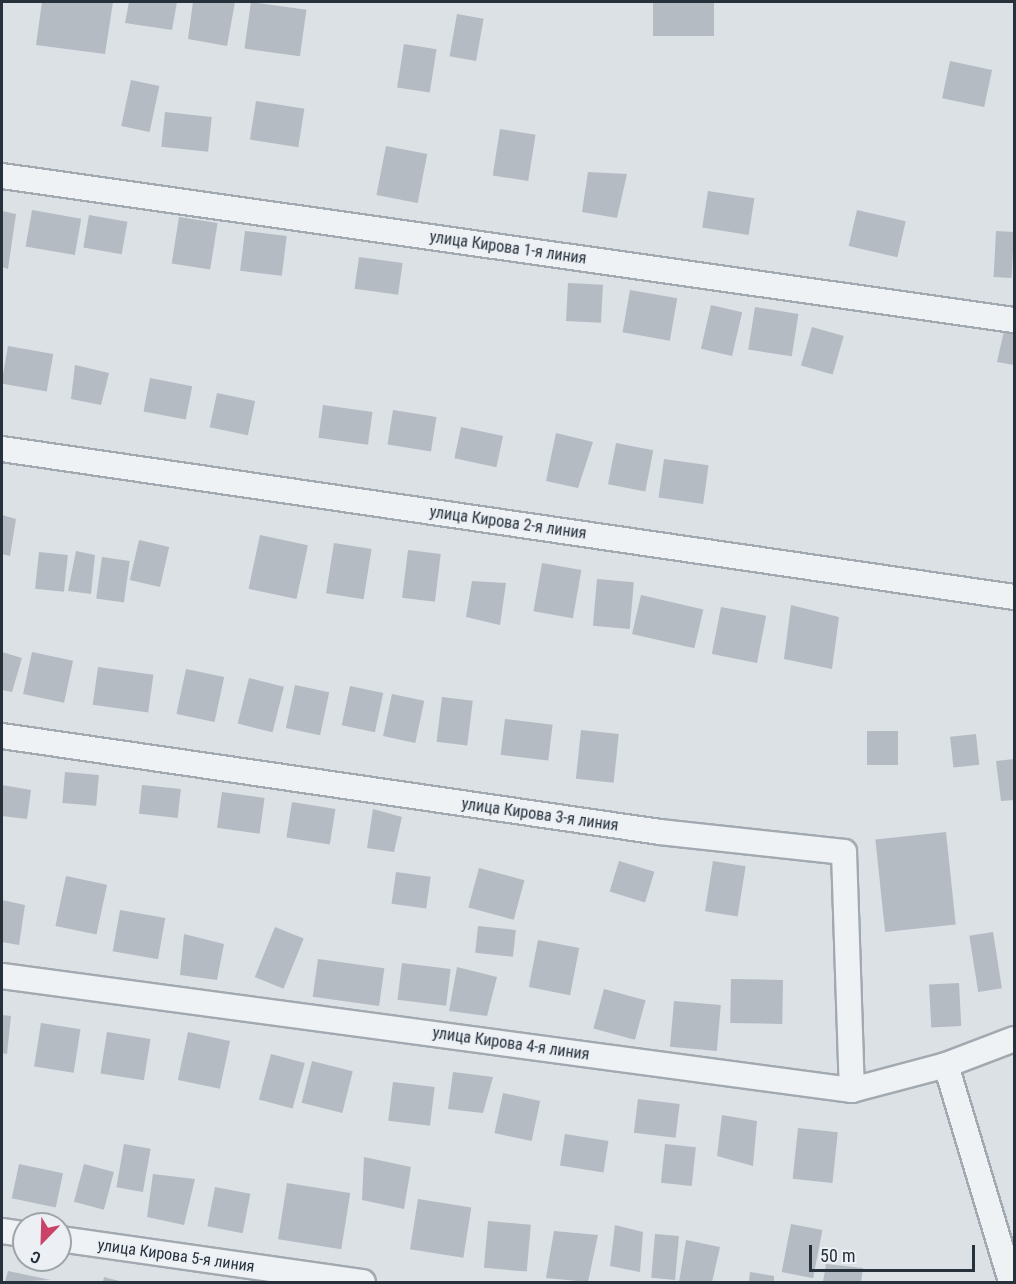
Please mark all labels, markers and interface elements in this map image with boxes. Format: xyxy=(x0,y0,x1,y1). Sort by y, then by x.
street label: улица Кирова 1-я линия xyxy=(428,227,588,269)
street label: улица Кирова 2-я линия xyxy=(428,502,588,544)
street label: улица Кирова 3-я линия xyxy=(460,794,620,836)
street label: улица Кирова 4-я линия xyxy=(431,1023,591,1065)
north arrow xyxy=(12,1212,72,1272)
scale bar xyxy=(812,1233,978,1271)
street label: улица Кирова 5-я линия xyxy=(96,1235,256,1277)
text: 50 m xyxy=(820,1245,855,1266)
text: С xyxy=(28,1247,43,1268)

